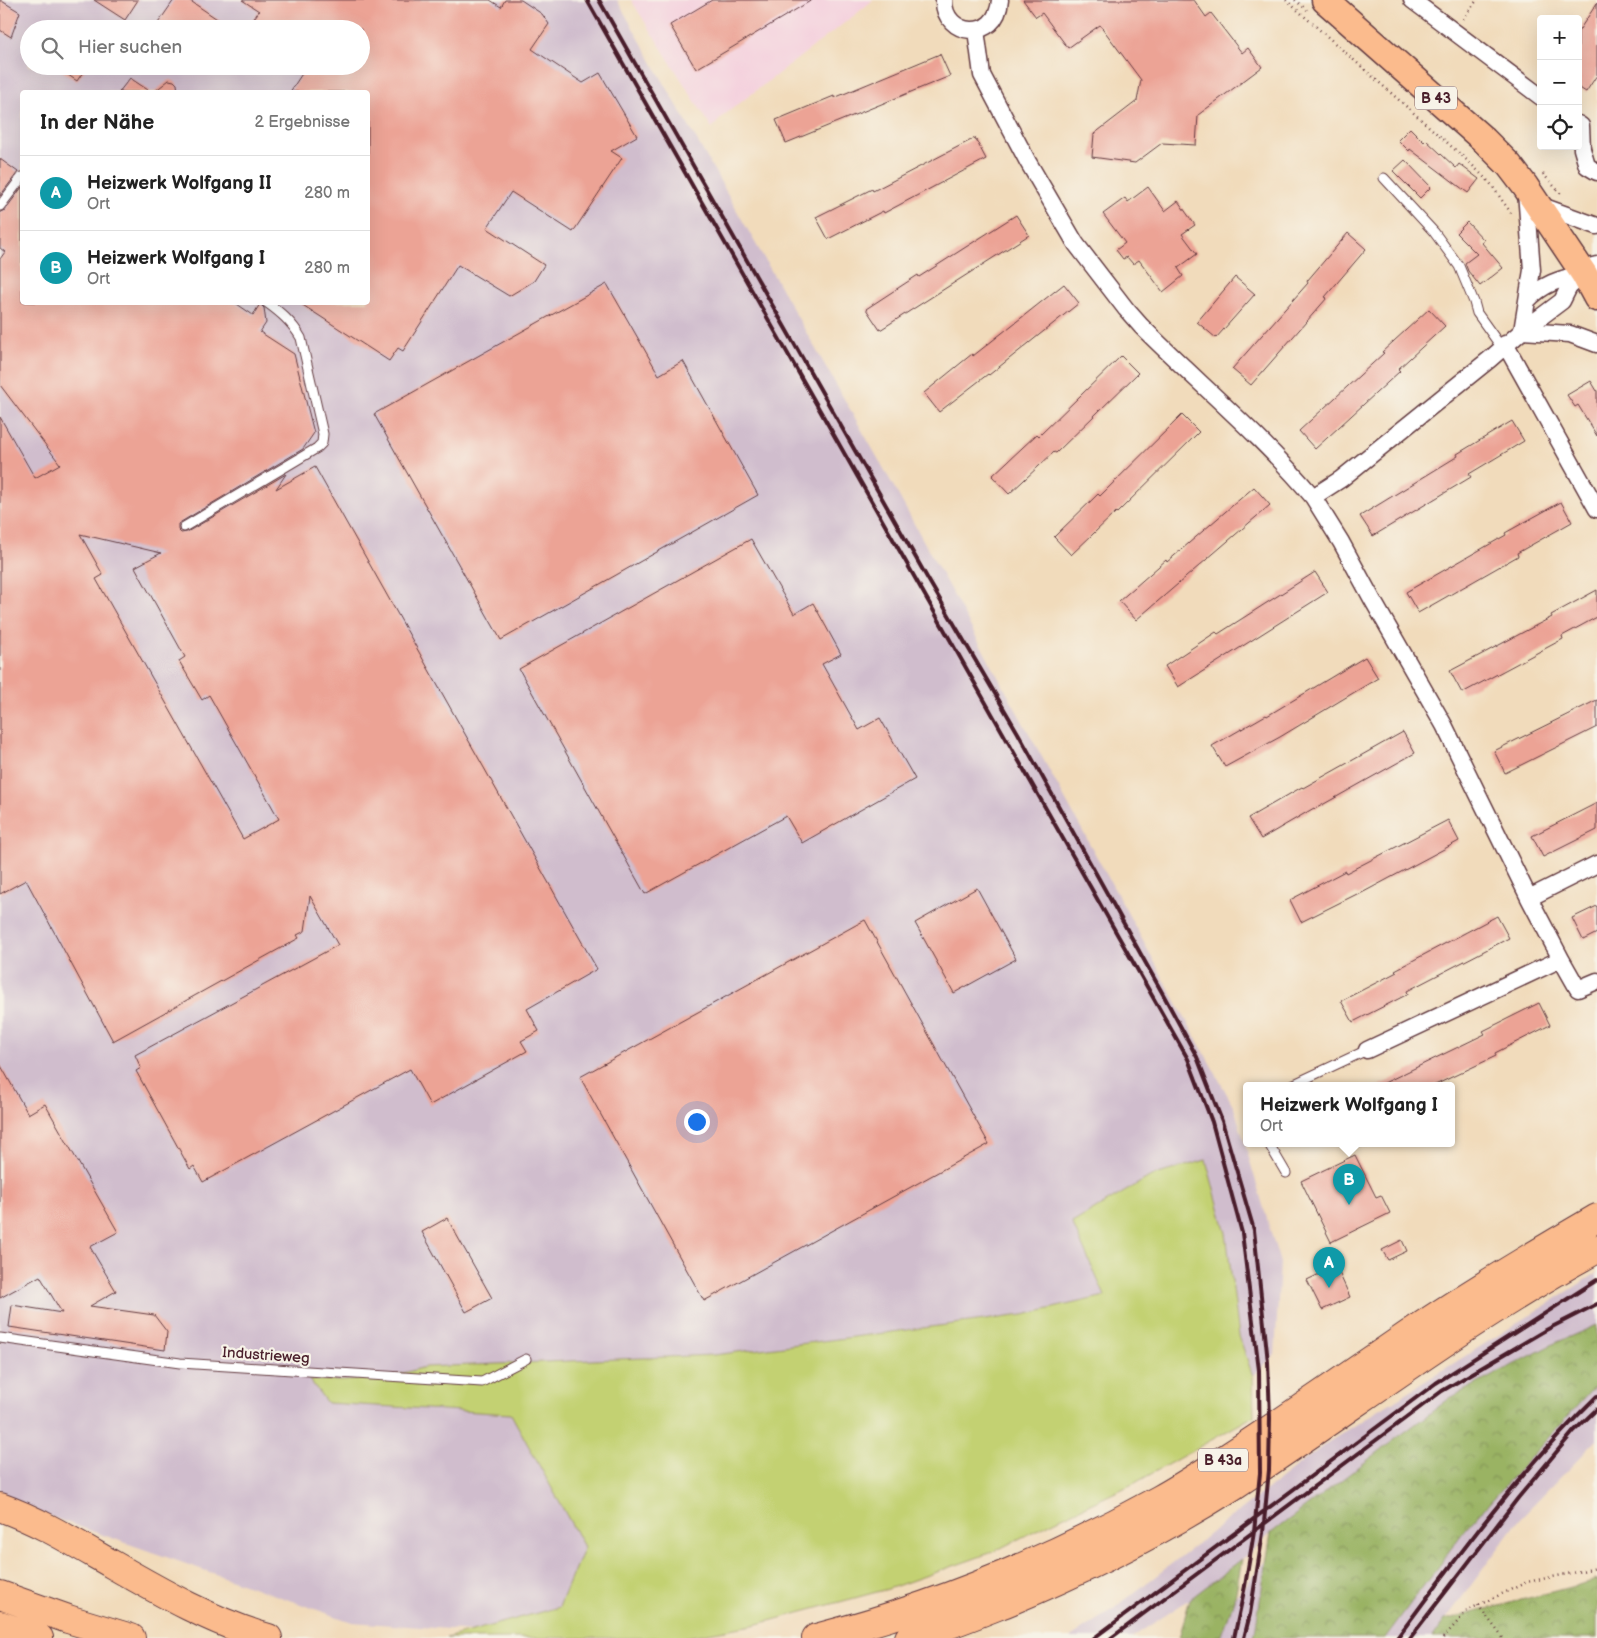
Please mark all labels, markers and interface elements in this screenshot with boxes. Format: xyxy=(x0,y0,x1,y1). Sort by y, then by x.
map controls xyxy=(1537,15,1582,150)
button: + xyxy=(1537,15,1582,60)
search box xyxy=(20,20,370,75)
icon: search xyxy=(38,34,66,62)
text: Hier suchen xyxy=(78,36,182,59)
button: − xyxy=(1537,60,1582,105)
road number: B 43 xyxy=(1415,86,1457,110)
button: locate xyxy=(1537,105,1582,150)
text: In der Nähe xyxy=(40,110,154,135)
text: 2 Ergebnisse xyxy=(254,113,350,132)
text: Heizwerk Wolfgang II xyxy=(87,172,272,195)
text: A xyxy=(51,184,61,203)
text: 280 m xyxy=(304,184,350,203)
text: Ort xyxy=(87,195,110,214)
text: Heizwerk Wolfgang I xyxy=(87,247,265,270)
text: B xyxy=(50,259,62,278)
text: 280 m xyxy=(304,259,350,278)
text: Ort xyxy=(87,270,110,289)
popup xyxy=(1243,1082,1455,1147)
text: Heizwerk Wolfgang I xyxy=(1260,1094,1438,1117)
your location xyxy=(684,1109,710,1135)
text: Ort xyxy=(1260,1117,1283,1136)
pin: B xyxy=(1333,1164,1365,1205)
pin: A xyxy=(1313,1247,1345,1288)
street label: Industrieweg xyxy=(222,1343,310,1368)
road number: B 43a xyxy=(1198,1448,1248,1472)

